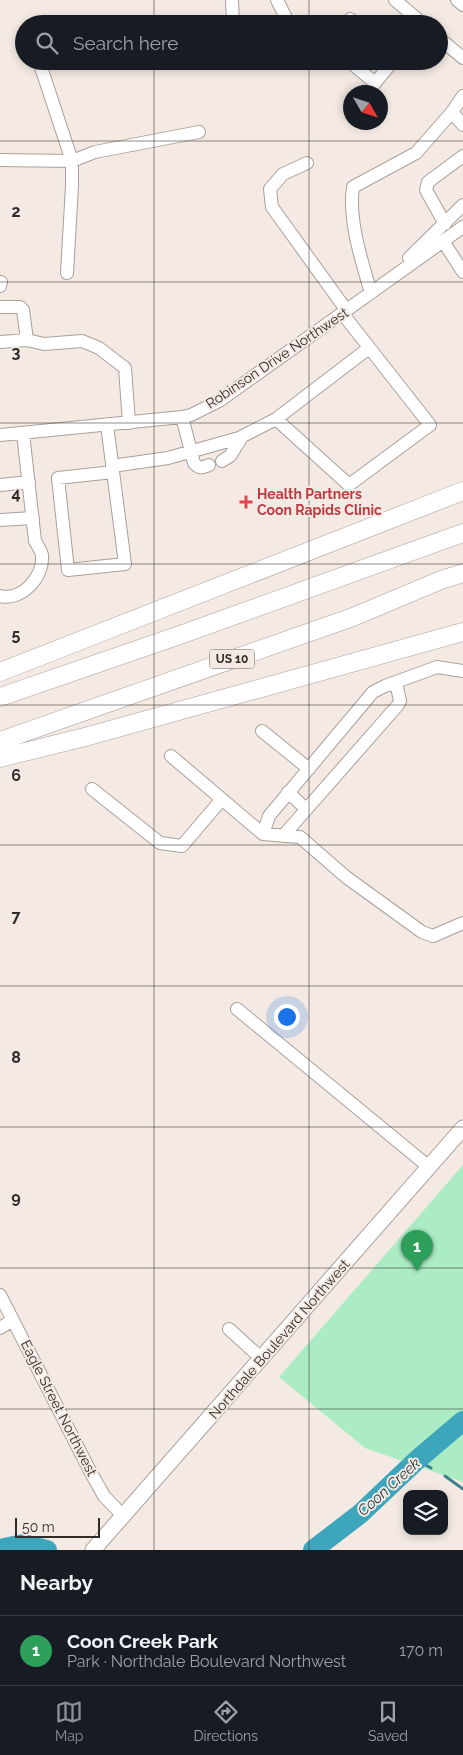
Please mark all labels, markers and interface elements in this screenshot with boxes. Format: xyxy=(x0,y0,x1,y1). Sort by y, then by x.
search box xyxy=(15,15,448,70)
icon: search xyxy=(33,29,61,57)
text: Search here xyxy=(73,32,179,54)
north arrow xyxy=(343,85,388,130)
text: 2 xyxy=(11,202,21,221)
street label: Robinson Drive Northwest xyxy=(203,304,351,412)
text: 3 xyxy=(12,343,21,362)
text: 4 xyxy=(11,484,21,503)
place label: Health Partners Coon Rapids Clinic xyxy=(257,486,382,518)
marker: Health Partners Coon Rapids Clinic xyxy=(239,495,253,509)
text: 5 xyxy=(12,625,21,644)
road number: US 10 xyxy=(210,650,254,669)
text: 6 xyxy=(11,766,21,785)
text: 7 xyxy=(12,907,21,926)
your location xyxy=(274,1004,300,1030)
text: 8 xyxy=(11,1048,21,1067)
text: 9 xyxy=(11,1188,21,1207)
pin: 1 xyxy=(401,1230,433,1271)
street label: Northdale Boulevard Northwest xyxy=(205,1256,353,1422)
street label: Eagle Street Northwest xyxy=(18,1337,100,1479)
water label: Coon Creek xyxy=(354,1454,424,1520)
map controls xyxy=(403,1490,448,1535)
button: layers xyxy=(403,1490,448,1535)
scale bar xyxy=(15,1515,100,1538)
text: 50 m xyxy=(22,1519,55,1535)
text: Nearby xyxy=(20,1570,93,1595)
text: Coon Creek Park xyxy=(67,1630,218,1652)
text: 1 xyxy=(32,1641,40,1660)
text: 170 m xyxy=(399,1641,443,1660)
text: Park · Northdale Boulevard Northwest xyxy=(67,1652,346,1671)
tab: Map xyxy=(55,1698,83,1744)
tab: Directions xyxy=(193,1698,258,1744)
tab: Saved xyxy=(368,1698,408,1744)

